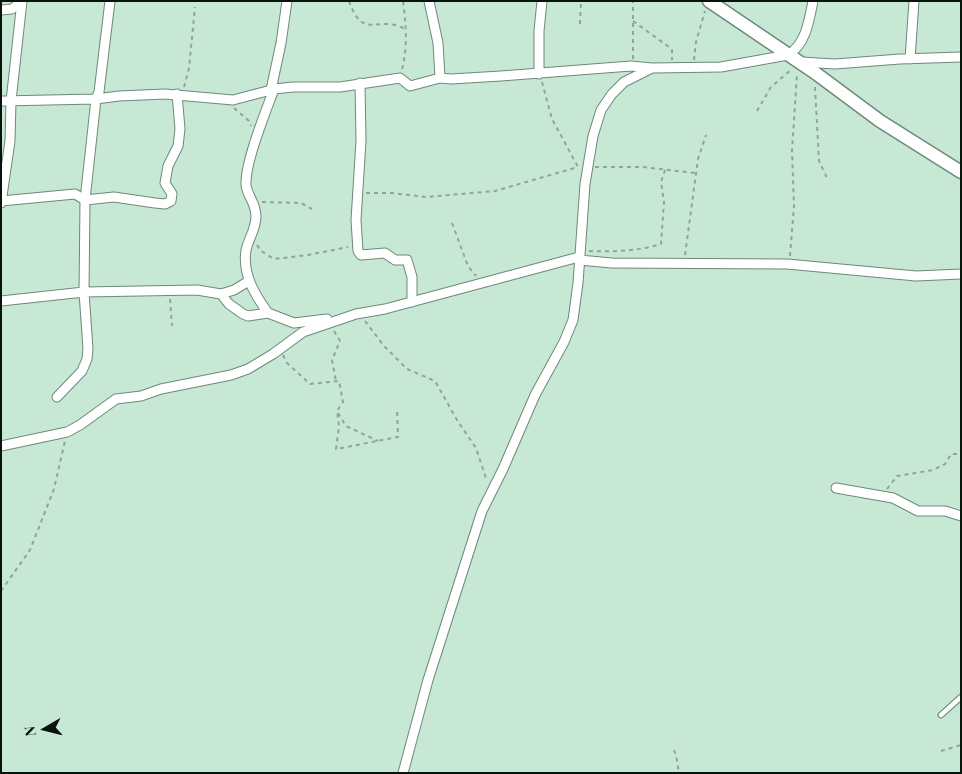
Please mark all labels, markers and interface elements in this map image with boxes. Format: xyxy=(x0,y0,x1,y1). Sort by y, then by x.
north arrow xyxy=(20,704,70,754)
text: N xyxy=(20,725,40,737)

